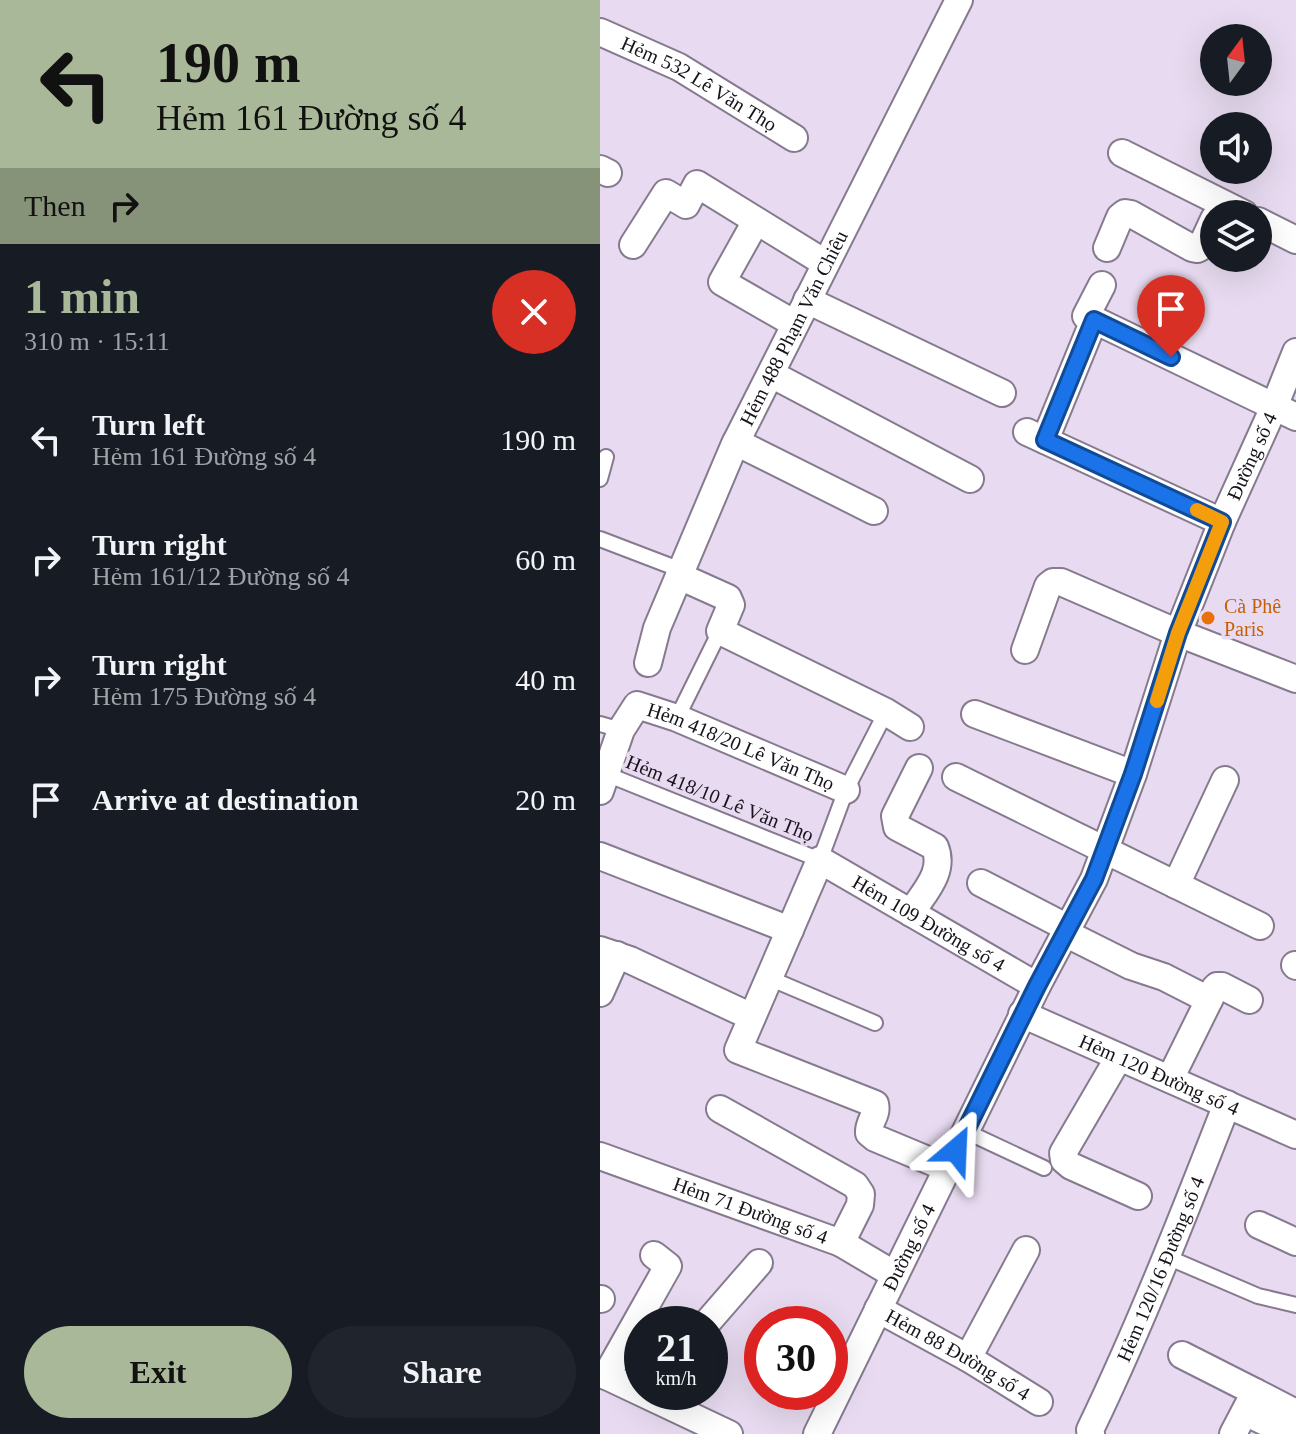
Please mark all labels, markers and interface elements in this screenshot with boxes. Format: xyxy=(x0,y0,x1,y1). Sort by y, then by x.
north arrow xyxy=(1200,24,1272,96)
map controls xyxy=(1200,24,1272,272)
icon: left xyxy=(24,32,128,136)
text: 190 m xyxy=(156,32,301,94)
street label: Hẻm 532 Lê Văn Thọ xyxy=(618,32,781,136)
text: Hẻm 161 Đường số 4 xyxy=(156,98,467,138)
button: sound xyxy=(1200,112,1272,184)
icon: right xyxy=(102,184,146,228)
text: Then xyxy=(24,189,86,222)
button: layers xyxy=(1200,200,1272,272)
street label: Hẻm 488 Phạm Văn Chiêu xyxy=(735,227,852,429)
text: 1 min xyxy=(24,270,140,323)
button: close xyxy=(492,270,576,354)
pin xyxy=(1137,275,1205,357)
icon: arrive xyxy=(1149,287,1193,331)
text: 310 m · 15:11 xyxy=(24,327,170,356)
text: Turn left xyxy=(92,408,205,441)
street label: Đường số 4 xyxy=(1222,409,1281,503)
icon: left xyxy=(24,418,68,462)
text: 190 m xyxy=(500,423,576,456)
text: Hẻm 161 Đường số 4 xyxy=(92,442,316,471)
text: Turn right xyxy=(92,528,227,561)
icon: right xyxy=(24,538,68,582)
text: 60 m xyxy=(515,543,576,576)
text: Hẻm 161/12 Đường số 4 xyxy=(92,562,350,591)
place label: Cà Phê Paris xyxy=(1224,595,1281,640)
marker: Cà Phê Paris xyxy=(1199,609,1217,627)
text: Turn right xyxy=(92,648,227,681)
icon: right xyxy=(24,658,68,702)
text: 40 m xyxy=(515,663,576,696)
text: Hẻm 175 Đường số 4 xyxy=(92,682,316,711)
street label: Hẻm 418/20 Lê Văn Thọ xyxy=(645,698,838,795)
street label: Hẻm 418/10 Lê Văn Thọ xyxy=(623,750,817,846)
icon: arrive xyxy=(24,778,68,822)
text: Arrive at destination xyxy=(92,783,359,816)
text: 20 m xyxy=(515,783,576,816)
street label: Hẻm 109 Đường số 4 xyxy=(849,870,1009,976)
street label: Hẻm 120 Đường số 4 xyxy=(1076,1030,1243,1120)
position arrow xyxy=(914,1108,998,1192)
street label: Hẻm 71 Đường số 4 xyxy=(670,1172,831,1248)
street label: Hẻm 120/16 Đường số 4 xyxy=(1112,1173,1208,1365)
street label: Đường số 4 xyxy=(878,1200,939,1294)
street label: Hẻm 88 Đường số 4 xyxy=(882,1304,1034,1405)
speed limit sign: 30 xyxy=(744,1306,848,1410)
text: 21 xyxy=(656,1325,696,1370)
button: Exit xyxy=(24,1326,292,1418)
button: Share xyxy=(308,1326,576,1418)
text: km/h xyxy=(655,1367,697,1389)

